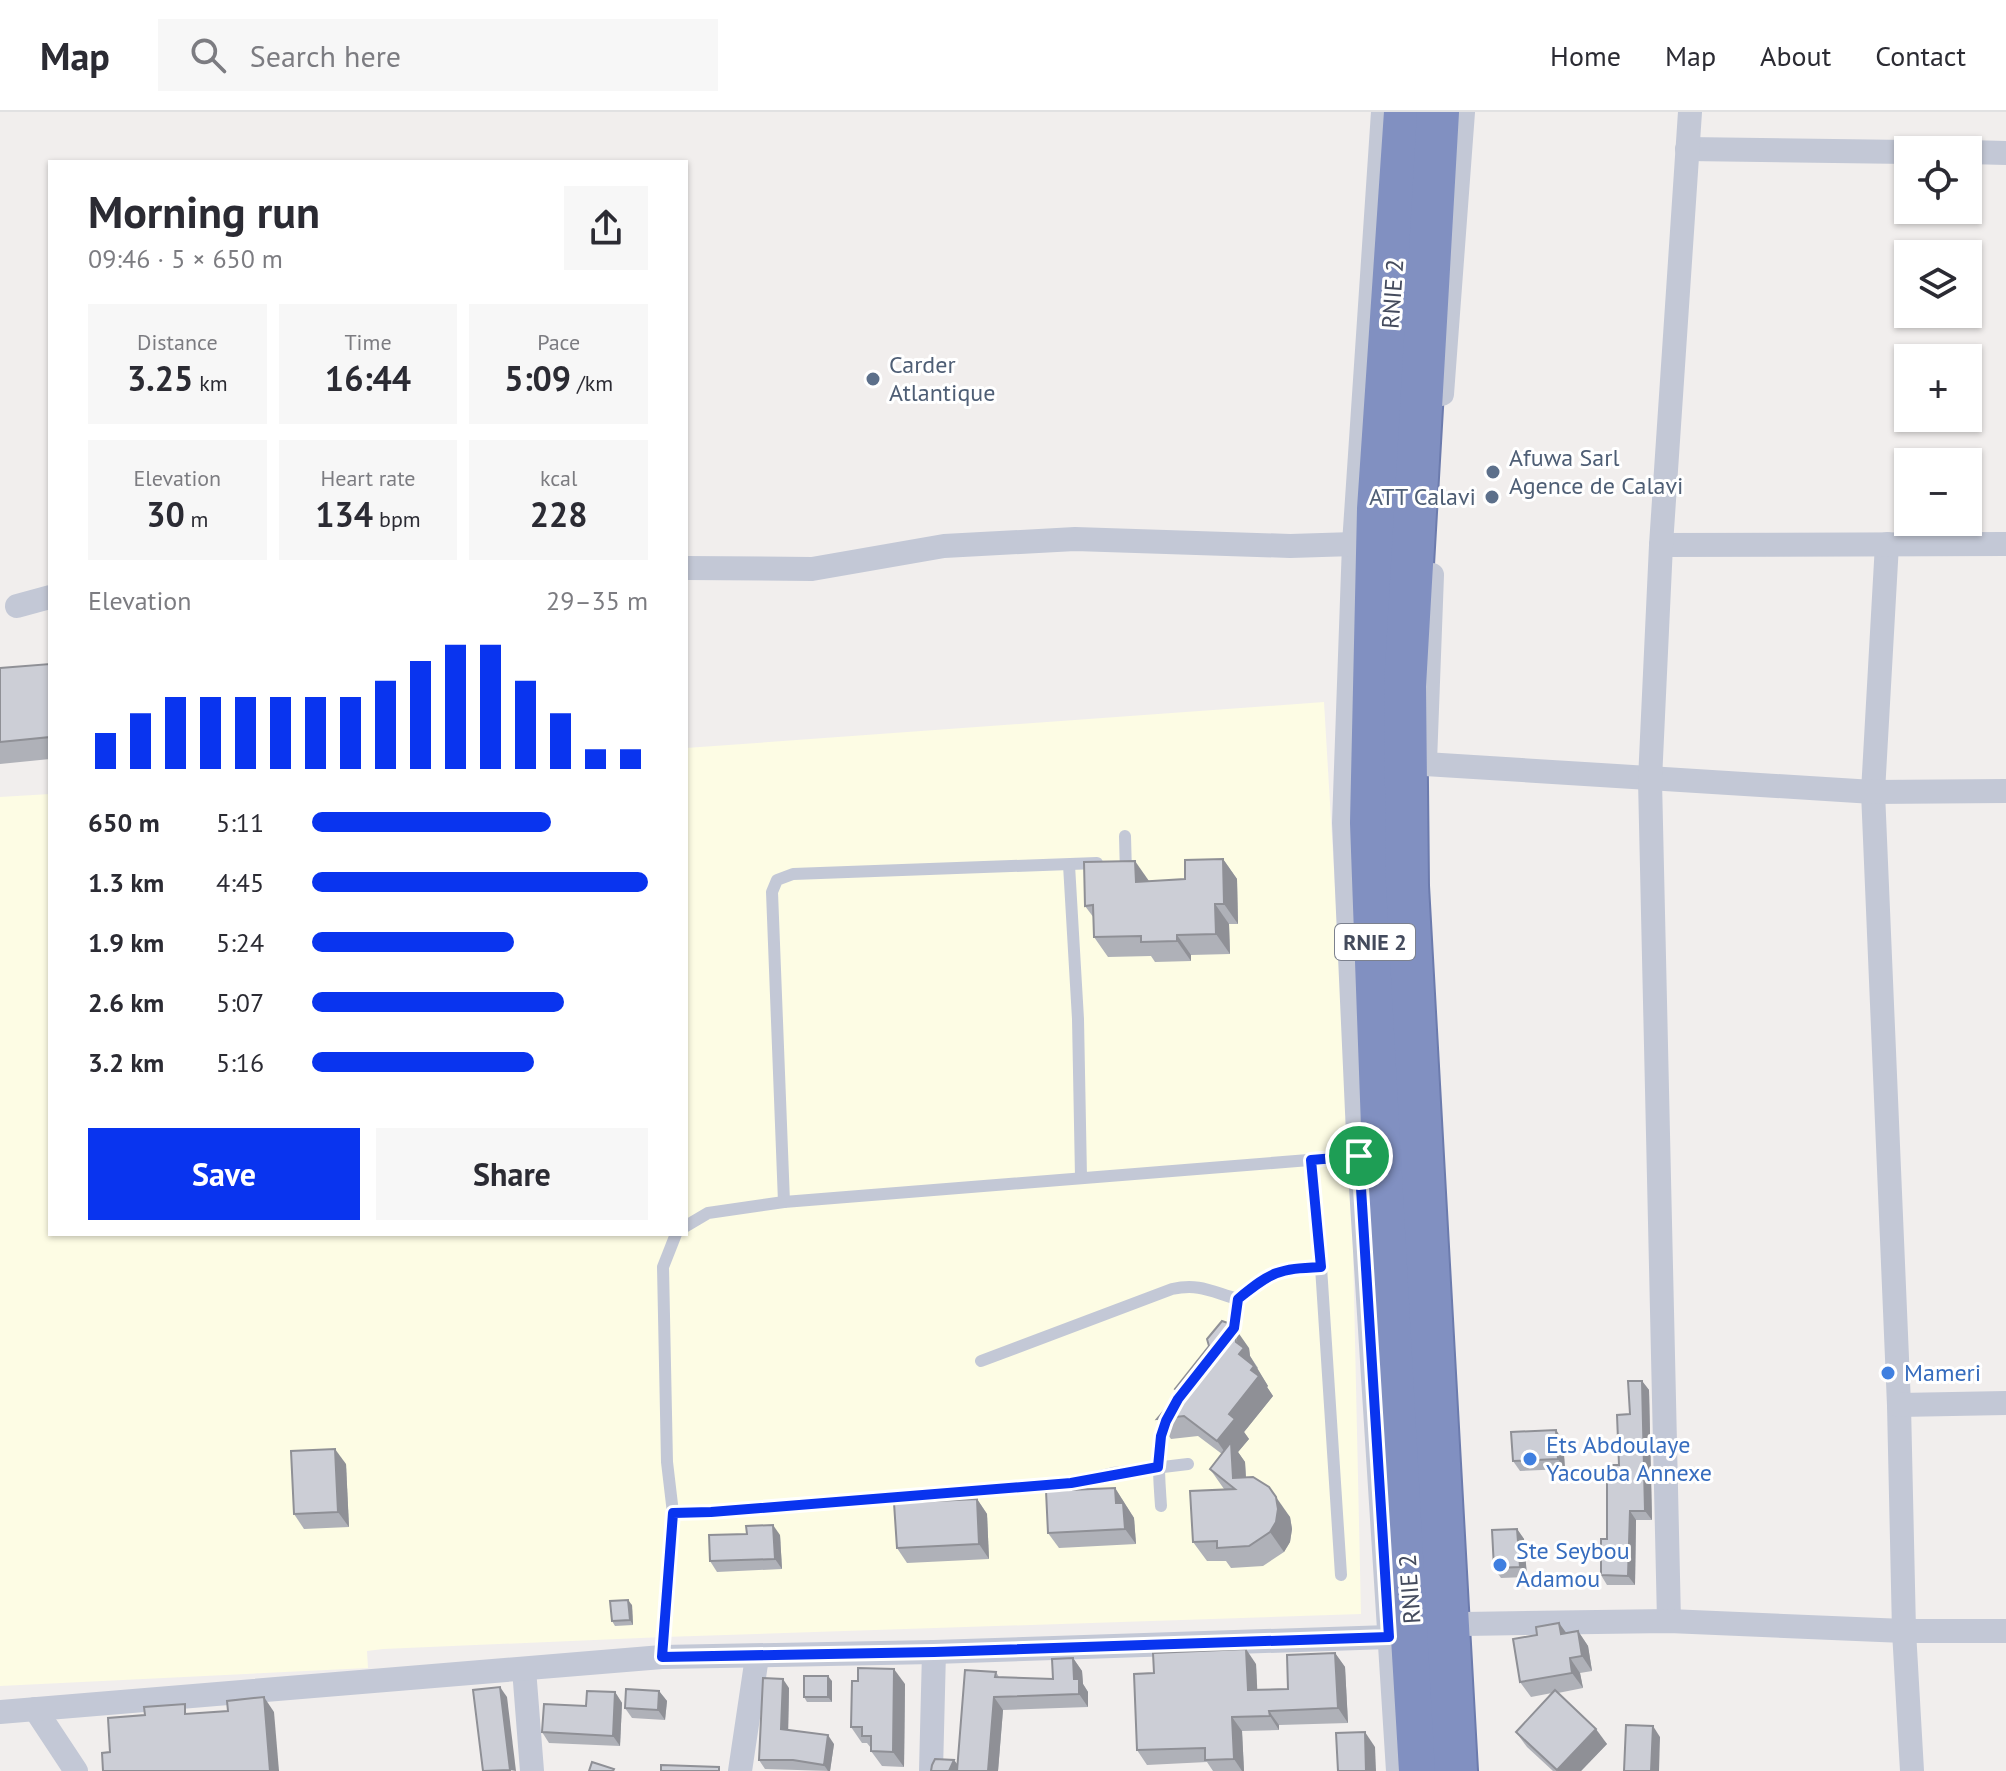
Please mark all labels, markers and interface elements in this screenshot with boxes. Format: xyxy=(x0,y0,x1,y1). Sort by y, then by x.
search box xyxy=(158,19,718,91)
text: Map xyxy=(40,31,110,80)
icon: search xyxy=(186,33,230,77)
text: Search here xyxy=(250,36,401,75)
text: Home xyxy=(1550,37,1621,74)
text: Map xyxy=(1665,37,1716,74)
text: About xyxy=(1760,37,1831,74)
text: Contact xyxy=(1875,37,1966,74)
map controls xyxy=(1894,136,1982,536)
button: locate xyxy=(1894,136,1982,224)
text: Morning run xyxy=(88,183,320,240)
button: share xyxy=(564,186,648,270)
button: layers xyxy=(1894,240,1982,328)
text: 09:46 · 5 × 650 m xyxy=(88,242,283,275)
street label: RNIE 2 xyxy=(1375,258,1410,330)
text: Distance xyxy=(137,328,218,356)
text: Time xyxy=(344,328,392,356)
text: Pace xyxy=(537,328,580,356)
button: + xyxy=(1894,344,1982,432)
place label: Carder Atlantique xyxy=(889,349,995,408)
text: 3.25 xyxy=(127,356,193,400)
text: 16:44 xyxy=(325,356,411,400)
text: 5:09 xyxy=(504,356,571,400)
text: km xyxy=(193,369,228,397)
text: /km xyxy=(571,369,613,397)
marker: Carder Atlantique xyxy=(864,370,882,388)
place label: Afuwa Sarl Agence de Calavi xyxy=(1509,442,1683,501)
button: − xyxy=(1894,448,1982,536)
marker: Afuwa Sarl Agence de Calavi xyxy=(1484,463,1502,481)
text: Elevation xyxy=(134,464,221,492)
text: Heart rate xyxy=(320,464,416,492)
text: kcal xyxy=(540,464,577,492)
place label: ATT Calavi xyxy=(1369,481,1476,512)
marker: ATT Calavi xyxy=(1483,488,1501,506)
text: 30 xyxy=(146,492,185,536)
text: 134 xyxy=(315,492,373,536)
text: 228 xyxy=(530,492,588,536)
text: m xyxy=(185,505,208,533)
text: bpm xyxy=(373,505,421,533)
text: Elevation xyxy=(88,584,192,617)
text: 29–35 m xyxy=(546,584,648,617)
text: 650 m xyxy=(88,806,160,839)
text: 5:11 xyxy=(216,806,264,839)
text: 1.3 km xyxy=(88,866,164,899)
text: 4:45 xyxy=(216,866,264,899)
road number: RNIE 2 xyxy=(1335,924,1415,960)
text: 1.9 km xyxy=(88,926,164,959)
text: 5:24 xyxy=(216,926,264,959)
text: 2.6 km xyxy=(88,986,164,1019)
text: 5:07 xyxy=(216,986,264,1019)
text: 3.2 km xyxy=(88,1046,164,1079)
text: 5:16 xyxy=(216,1046,264,1079)
pin xyxy=(1325,1122,1393,1190)
button: Save xyxy=(88,1128,360,1220)
button: Share xyxy=(376,1128,648,1220)
icon: arrive xyxy=(1337,1134,1381,1178)
place label: Mameri xyxy=(1904,1357,1981,1388)
marker: Mameri xyxy=(1879,1364,1897,1382)
place label: Ets Abdoulaye Yacouba Annexe xyxy=(1546,1429,1712,1488)
marker: Ets Abdoulaye Yacouba Annexe xyxy=(1521,1450,1539,1468)
place label: Ste Seybou Adamou xyxy=(1516,1535,1630,1594)
street label: RNIE 2 xyxy=(1392,1553,1427,1625)
marker: Ste Seybou Adamou xyxy=(1491,1556,1509,1574)

